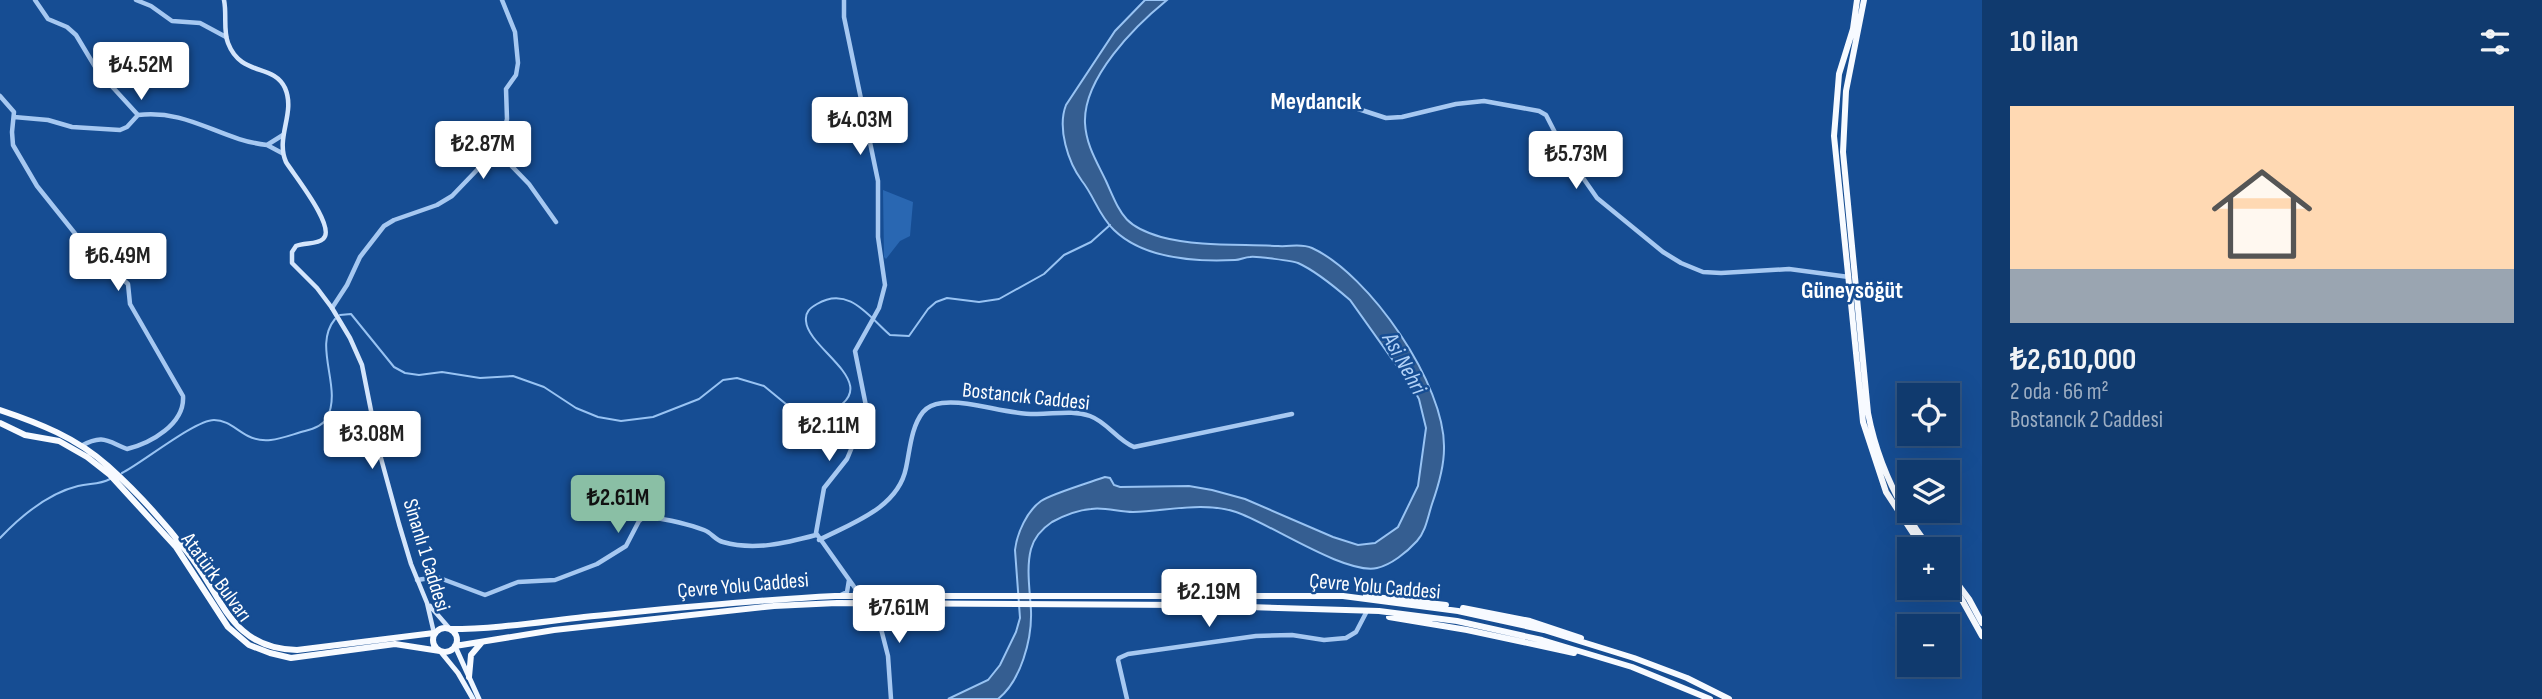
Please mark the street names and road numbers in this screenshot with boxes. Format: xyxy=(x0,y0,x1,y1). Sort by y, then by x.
street label: Bostancık Caddesi xyxy=(961,377,1091,416)
street label: Sinanlı 1 Caddesi xyxy=(398,496,455,614)
street label: Atatürk Bulvarı xyxy=(175,527,257,627)
street label: Çevre Yolu Caddesi xyxy=(676,567,810,604)
street label: Çevre Yolu Caddesi xyxy=(1308,568,1442,605)

